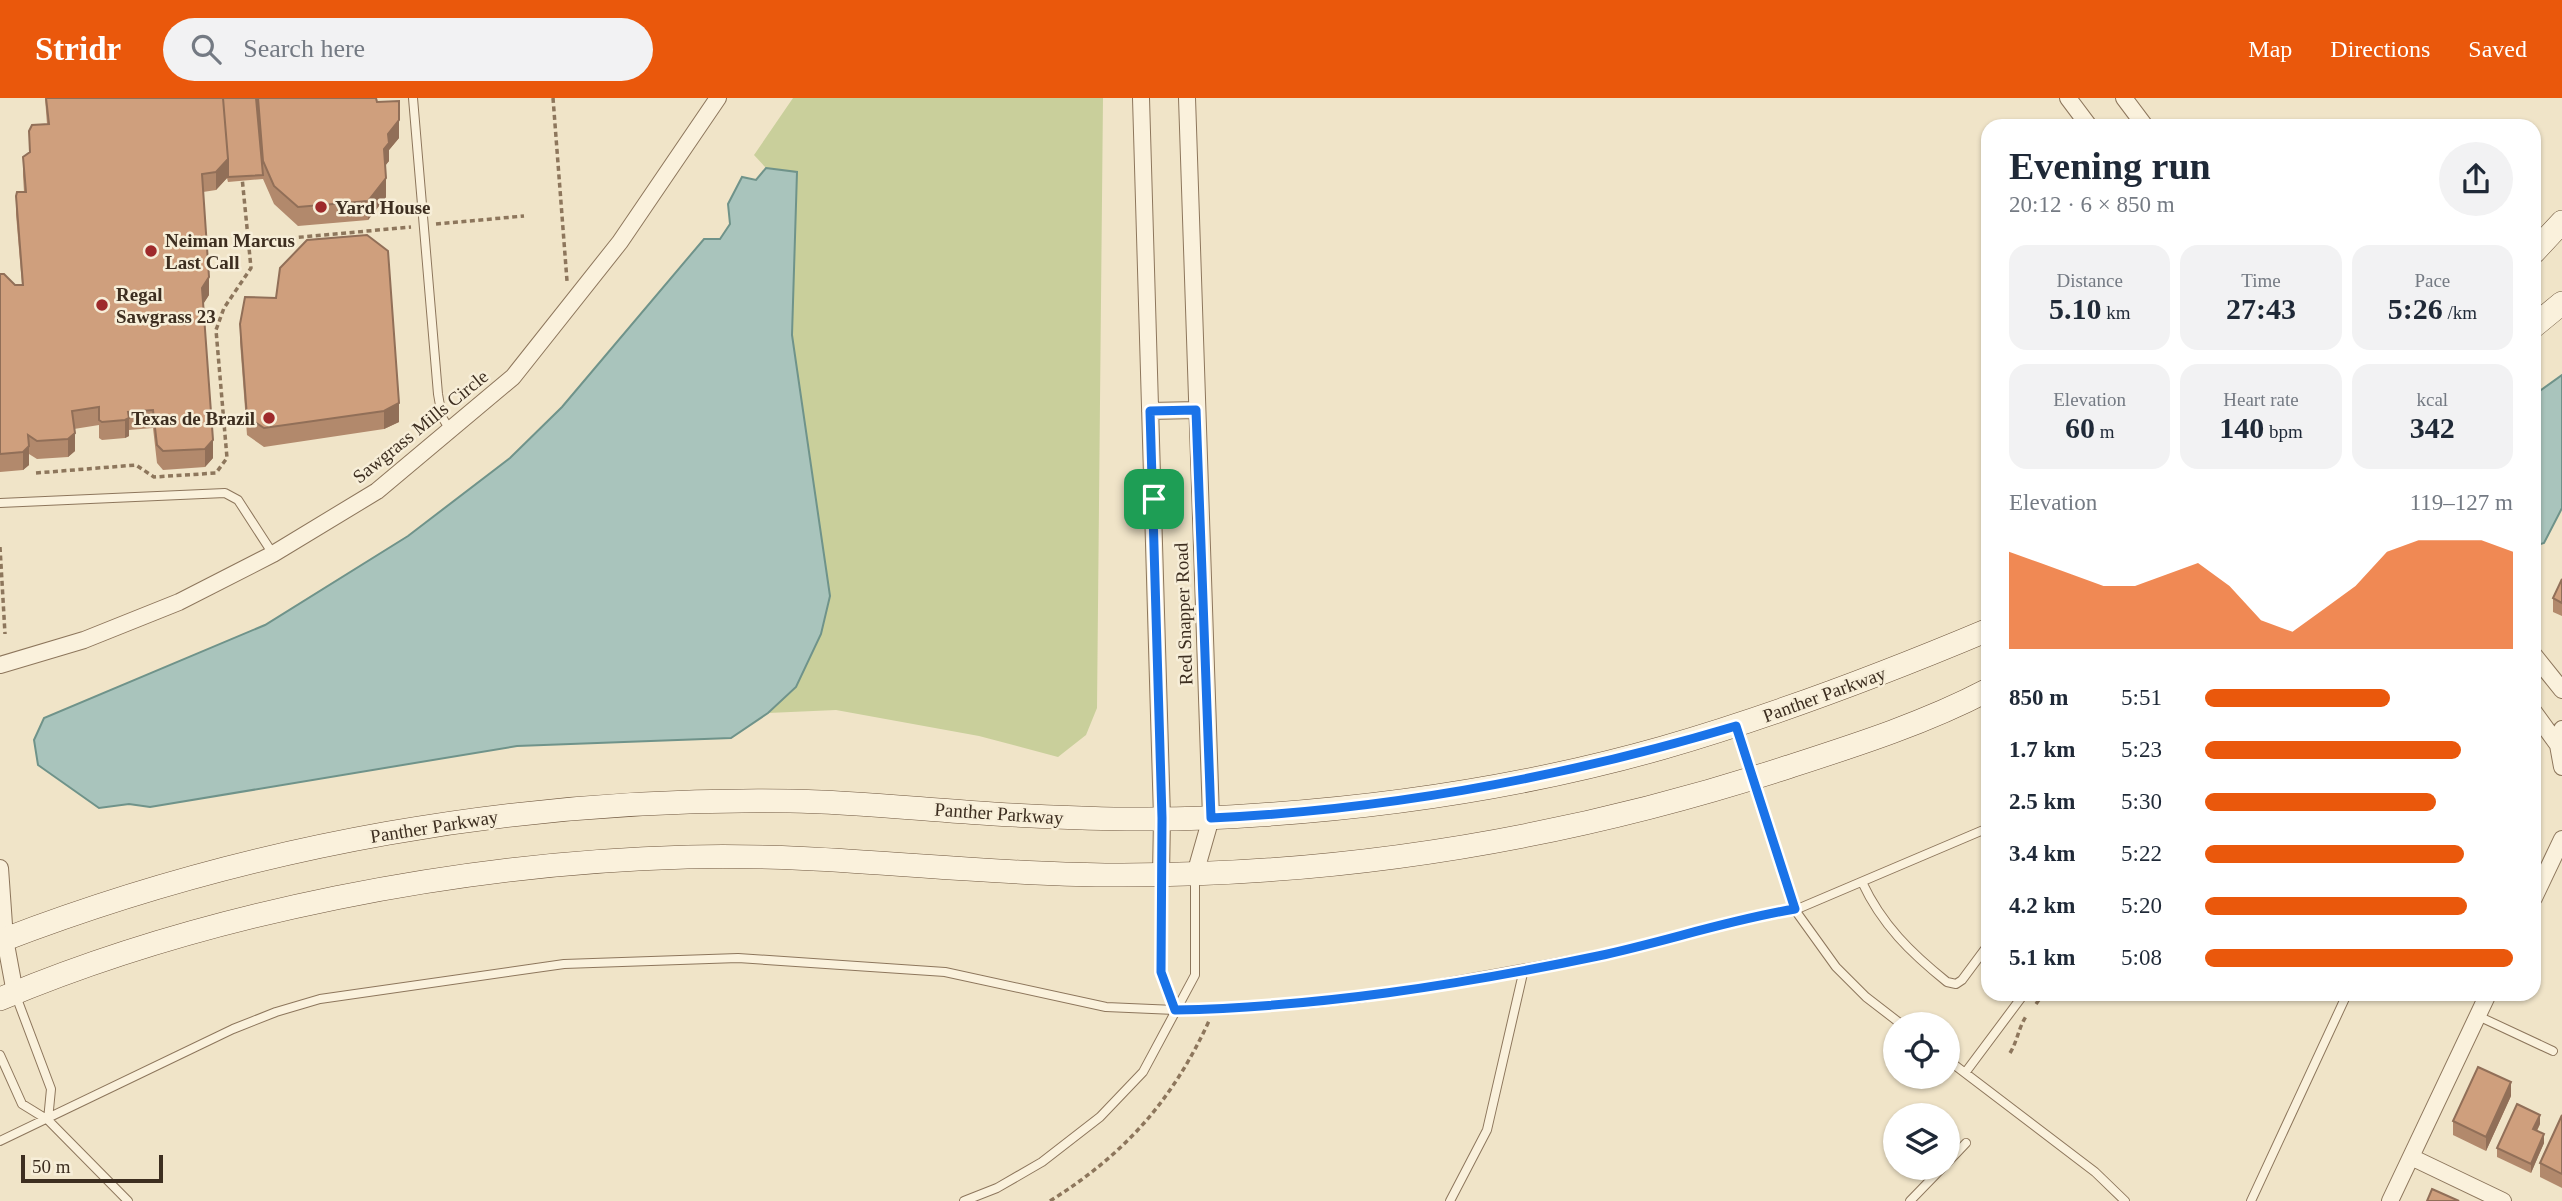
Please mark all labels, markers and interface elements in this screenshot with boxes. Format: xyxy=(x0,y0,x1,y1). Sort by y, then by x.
search box xyxy=(163,18,653,81)
icon: search xyxy=(187,30,225,68)
text: Stridr xyxy=(35,31,121,67)
text: Search here xyxy=(243,34,365,63)
text: Map xyxy=(2248,36,2292,62)
text: Directions xyxy=(2330,36,2430,62)
text: Saved xyxy=(2468,36,2527,62)
button: share xyxy=(2439,142,2513,216)
text: Evening run xyxy=(2009,145,2211,187)
text: 20:12 · 6 × 850 m xyxy=(2009,192,2175,217)
place label: Yard House xyxy=(335,197,431,218)
marker: Yard House xyxy=(313,199,329,215)
place label: Neiman Marcus Last Call xyxy=(165,230,295,273)
marker: Neiman Marcus Last Call xyxy=(143,243,159,259)
text: Distance xyxy=(2056,270,2123,291)
text: Time xyxy=(2241,270,2281,291)
text: Pace xyxy=(2414,270,2450,291)
place label: Regal Sawgrass 23 xyxy=(116,284,216,327)
text: 5.10 xyxy=(2049,292,2101,325)
text: 27:43 xyxy=(2226,292,2296,325)
text: 5:26 xyxy=(2388,292,2443,325)
marker: Regal Sawgrass 23 xyxy=(94,297,110,313)
text: km xyxy=(2101,302,2130,323)
text: /km xyxy=(2443,302,2477,323)
street label: Sawgrass Mills Circle xyxy=(348,365,492,487)
text: Elevation xyxy=(2053,389,2126,410)
text: Heart rate xyxy=(2223,389,2299,410)
text: kcal xyxy=(2416,389,2448,410)
place label: Texas de Brazil xyxy=(131,408,255,429)
marker: Texas de Brazil xyxy=(261,410,277,426)
text: 60 xyxy=(2065,411,2095,444)
text: 140 xyxy=(2219,411,2264,444)
text: 342 xyxy=(2410,411,2455,444)
text: m xyxy=(2095,421,2114,442)
text: bpm xyxy=(2264,421,2303,442)
pin xyxy=(1124,469,1184,529)
icon: arrive xyxy=(1135,480,1173,518)
text: Elevation xyxy=(2009,490,2097,515)
text: 119–127 m xyxy=(2410,490,2513,515)
street label: Red Snapper Road xyxy=(1171,542,1196,686)
street label: Panther Parkway xyxy=(1760,662,1889,726)
text: 850 m xyxy=(2009,685,2068,710)
text: 5:51 xyxy=(2121,685,2162,710)
text: 1.7 km xyxy=(2009,737,2075,762)
text: 5:23 xyxy=(2121,737,2162,762)
text: 2.5 km xyxy=(2009,789,2075,814)
text: 5:30 xyxy=(2121,789,2162,814)
street label: Panther Parkway xyxy=(934,799,1065,829)
street label: Panther Parkway xyxy=(369,806,500,847)
text: 3.4 km xyxy=(2009,841,2075,866)
text: 5:22 xyxy=(2121,841,2162,866)
text: 4.2 km xyxy=(2009,893,2075,918)
text: 5:20 xyxy=(2121,893,2162,918)
text: 5.1 km xyxy=(2009,945,2075,970)
text: 5:08 xyxy=(2121,945,2162,970)
map controls xyxy=(1883,1012,1960,1180)
button: locate xyxy=(1883,1012,1960,1089)
button: layers xyxy=(1883,1103,1960,1180)
scale bar xyxy=(21,1152,163,1184)
text: 50 m xyxy=(32,1156,71,1177)

